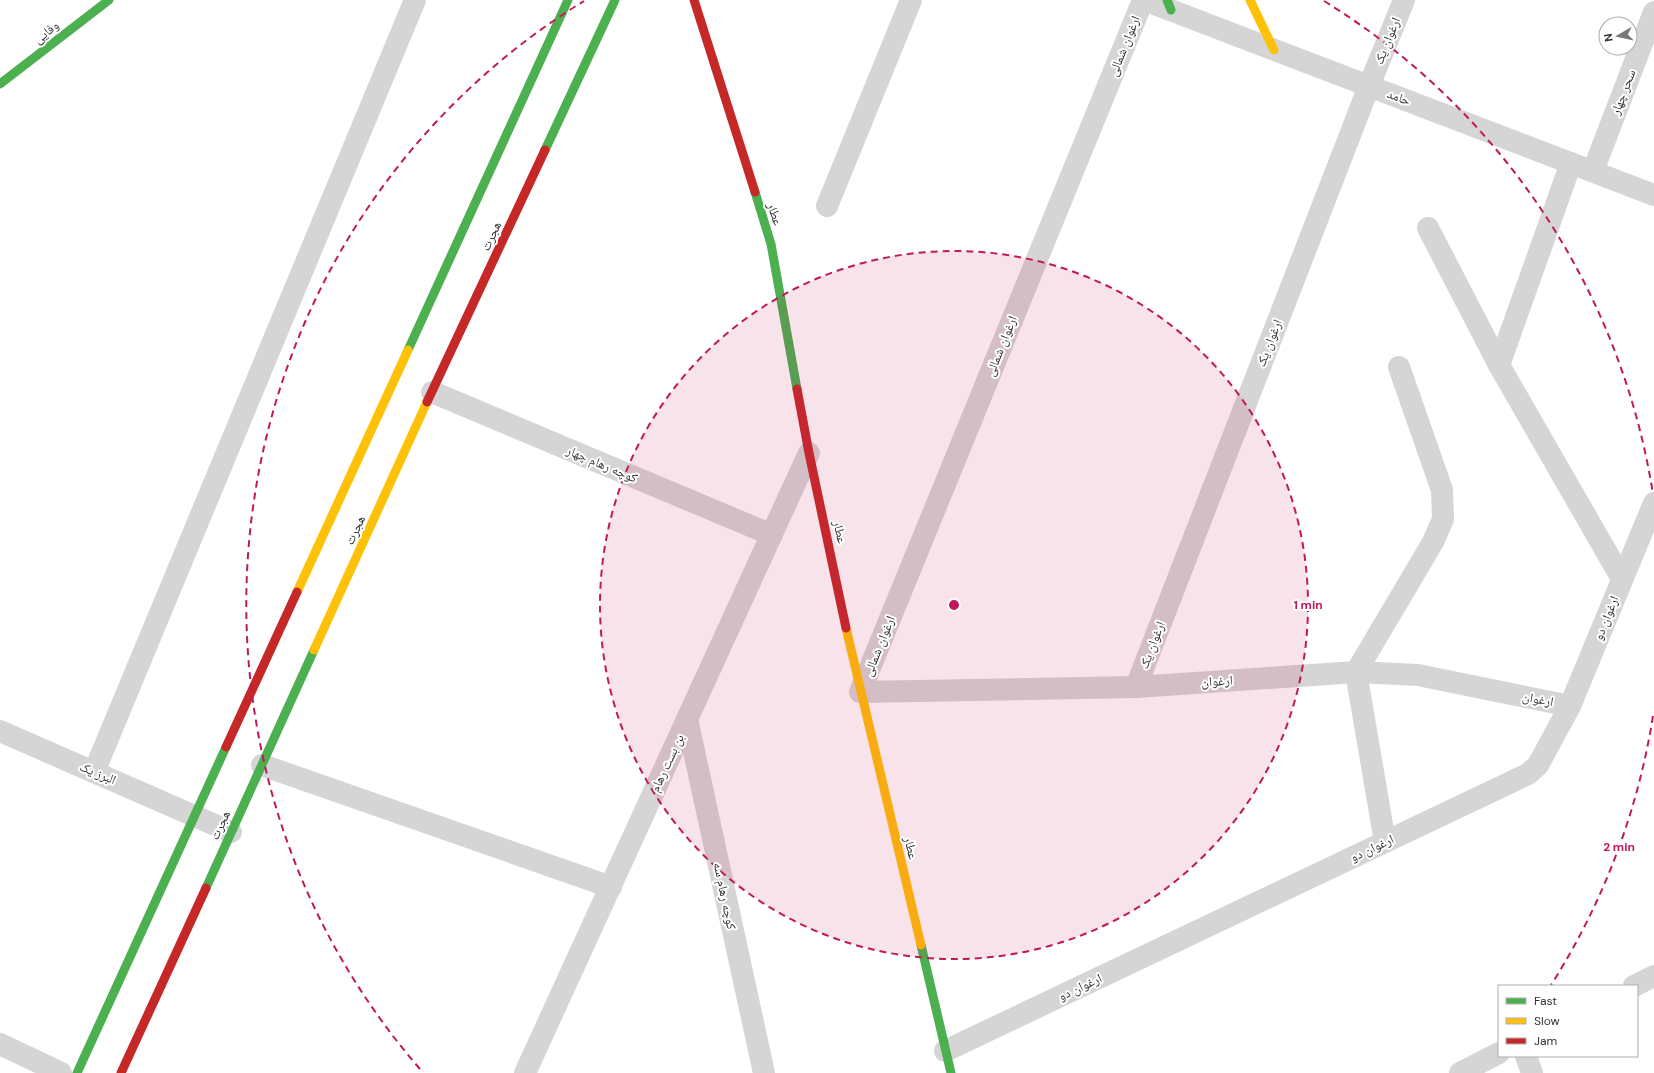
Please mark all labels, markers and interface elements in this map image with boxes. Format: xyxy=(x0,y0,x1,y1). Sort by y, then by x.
street label: ارغوان شمالی xyxy=(1104,13,1144,79)
street label: ارغوان یک xyxy=(1370,15,1404,67)
north arrow xyxy=(1598,16,1638,56)
street label: وفایی xyxy=(30,17,62,47)
text: N xyxy=(1601,33,1616,43)
street label: سحر چهار xyxy=(1606,67,1639,118)
street label: حامد xyxy=(1385,85,1413,109)
street label: عطار xyxy=(763,199,787,228)
street label: هجرت xyxy=(477,219,505,253)
street label: ارغوان شمالی xyxy=(981,313,1021,379)
street label: ارغوان یک xyxy=(1252,317,1286,369)
street label: کوچه رهام چهار xyxy=(563,441,641,487)
street label: هجرت xyxy=(341,513,369,547)
street label: عطار xyxy=(829,518,851,545)
street label: ارغوان دو xyxy=(1589,593,1623,643)
text: 1 min xyxy=(1293,597,1323,613)
centre of rings xyxy=(947,598,961,612)
street label: ارغوان شمالی xyxy=(859,613,899,679)
street label: ارغوان یک xyxy=(1135,619,1169,671)
street label: ارغوان xyxy=(1201,671,1233,691)
street label: ارغوان xyxy=(1521,688,1555,710)
street label: بن بست رهام xyxy=(646,731,688,795)
street label: البرز یک xyxy=(77,758,119,788)
street label: هجرت xyxy=(206,808,234,842)
street label: ارغوان دو xyxy=(1347,830,1397,866)
street label: عطار xyxy=(900,834,922,862)
text: 2 min xyxy=(1603,839,1635,855)
street label: کوچه رهام سه xyxy=(710,861,741,932)
street label: ارغوان دو xyxy=(1055,969,1105,1005)
legend xyxy=(1498,985,1638,1057)
text: Fast xyxy=(1534,993,1557,1009)
text: Slow xyxy=(1534,1013,1560,1029)
text: Jam xyxy=(1534,1033,1557,1049)

